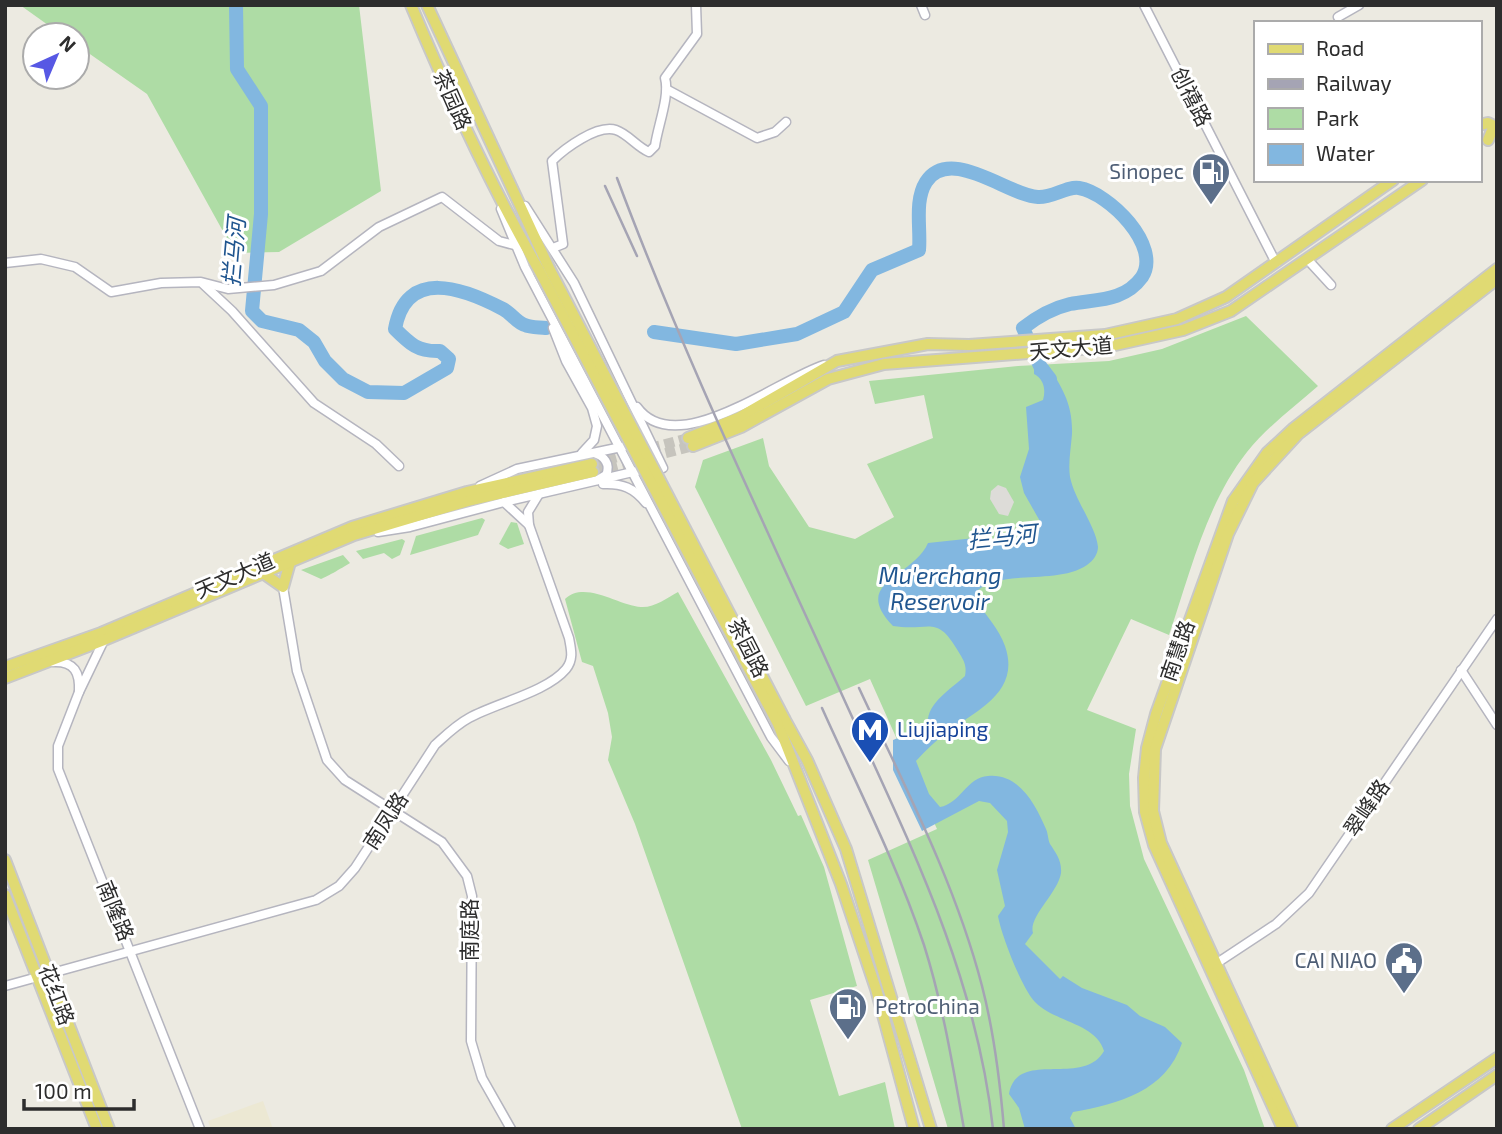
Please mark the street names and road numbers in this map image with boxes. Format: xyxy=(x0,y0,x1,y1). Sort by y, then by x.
street label: 创禧路 xyxy=(1167,63,1218,130)
street label: 茶园路 xyxy=(429,66,478,133)
street label: 天文大道 xyxy=(1028,331,1114,364)
street label: 天文大道 xyxy=(191,547,278,603)
street label: 茶园路 xyxy=(724,614,775,681)
street label: 南慧路 xyxy=(1155,617,1199,684)
street label: 翠峰路 xyxy=(1338,774,1394,840)
street label: 南凤路 xyxy=(357,787,412,853)
street label: 南隆路 xyxy=(93,877,140,944)
street label: 南庭路 xyxy=(456,899,481,962)
street label: 花红路 xyxy=(34,961,80,1028)

